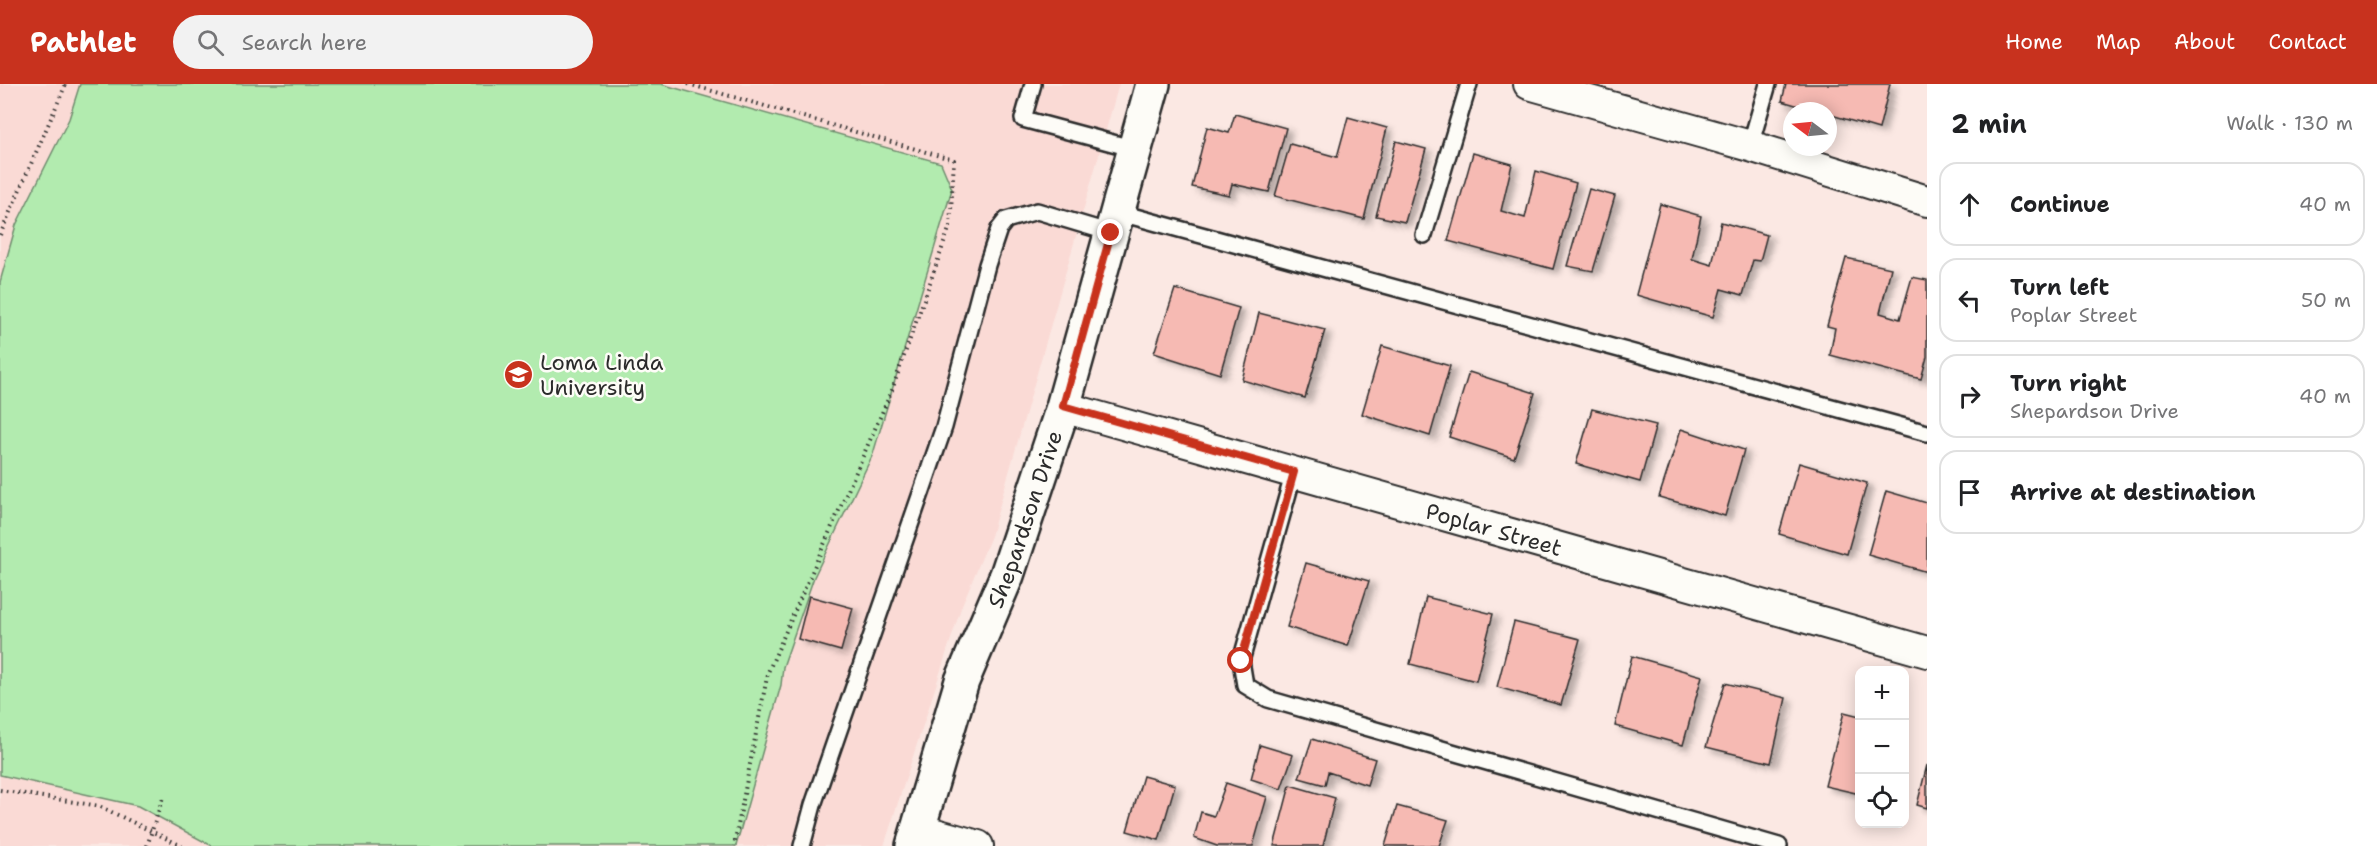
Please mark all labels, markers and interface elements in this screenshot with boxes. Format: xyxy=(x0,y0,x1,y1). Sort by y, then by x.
search box xyxy=(173,15,593,69)
text: Pathlet xyxy=(30,23,137,61)
icon: search xyxy=(194,26,227,59)
text: Search here xyxy=(242,28,367,57)
text: Home xyxy=(2005,28,2063,56)
text: Map xyxy=(2096,28,2141,56)
text: About xyxy=(2174,28,2235,56)
text: Contact xyxy=(2268,28,2347,56)
north arrow xyxy=(1783,102,1837,156)
text: 2 min xyxy=(1951,106,2027,141)
text: Walk · 130 m xyxy=(2226,110,2353,136)
icon: ahead xyxy=(1953,188,1986,221)
text: Continue xyxy=(2010,190,2110,219)
text: 40 m xyxy=(2299,191,2351,217)
route end xyxy=(1097,219,1123,245)
text: Turn left xyxy=(2010,273,2109,302)
icon: left xyxy=(1953,284,1986,317)
text: 50 m xyxy=(2301,287,2351,313)
text: Poplar Street xyxy=(2010,302,2137,328)
place label: Loma Linda University xyxy=(540,348,664,402)
school or university icon: Loma Linda University xyxy=(503,359,535,391)
text: Turn right xyxy=(2010,369,2127,398)
icon: right xyxy=(1953,380,1986,413)
text: 40 m xyxy=(2299,383,2351,409)
text: Shepardson Drive xyxy=(2010,398,2179,424)
street label: Shepardson Drive xyxy=(980,427,1069,612)
icon: arrive xyxy=(1953,476,1986,509)
text: Arrive at destination xyxy=(2010,478,2256,507)
street label: Poplar Street xyxy=(1423,496,1565,562)
route start xyxy=(1227,647,1253,673)
map controls xyxy=(1855,666,1909,828)
button: + xyxy=(1855,666,1909,720)
button: − xyxy=(1855,720,1909,774)
button: locate xyxy=(1855,774,1909,828)

